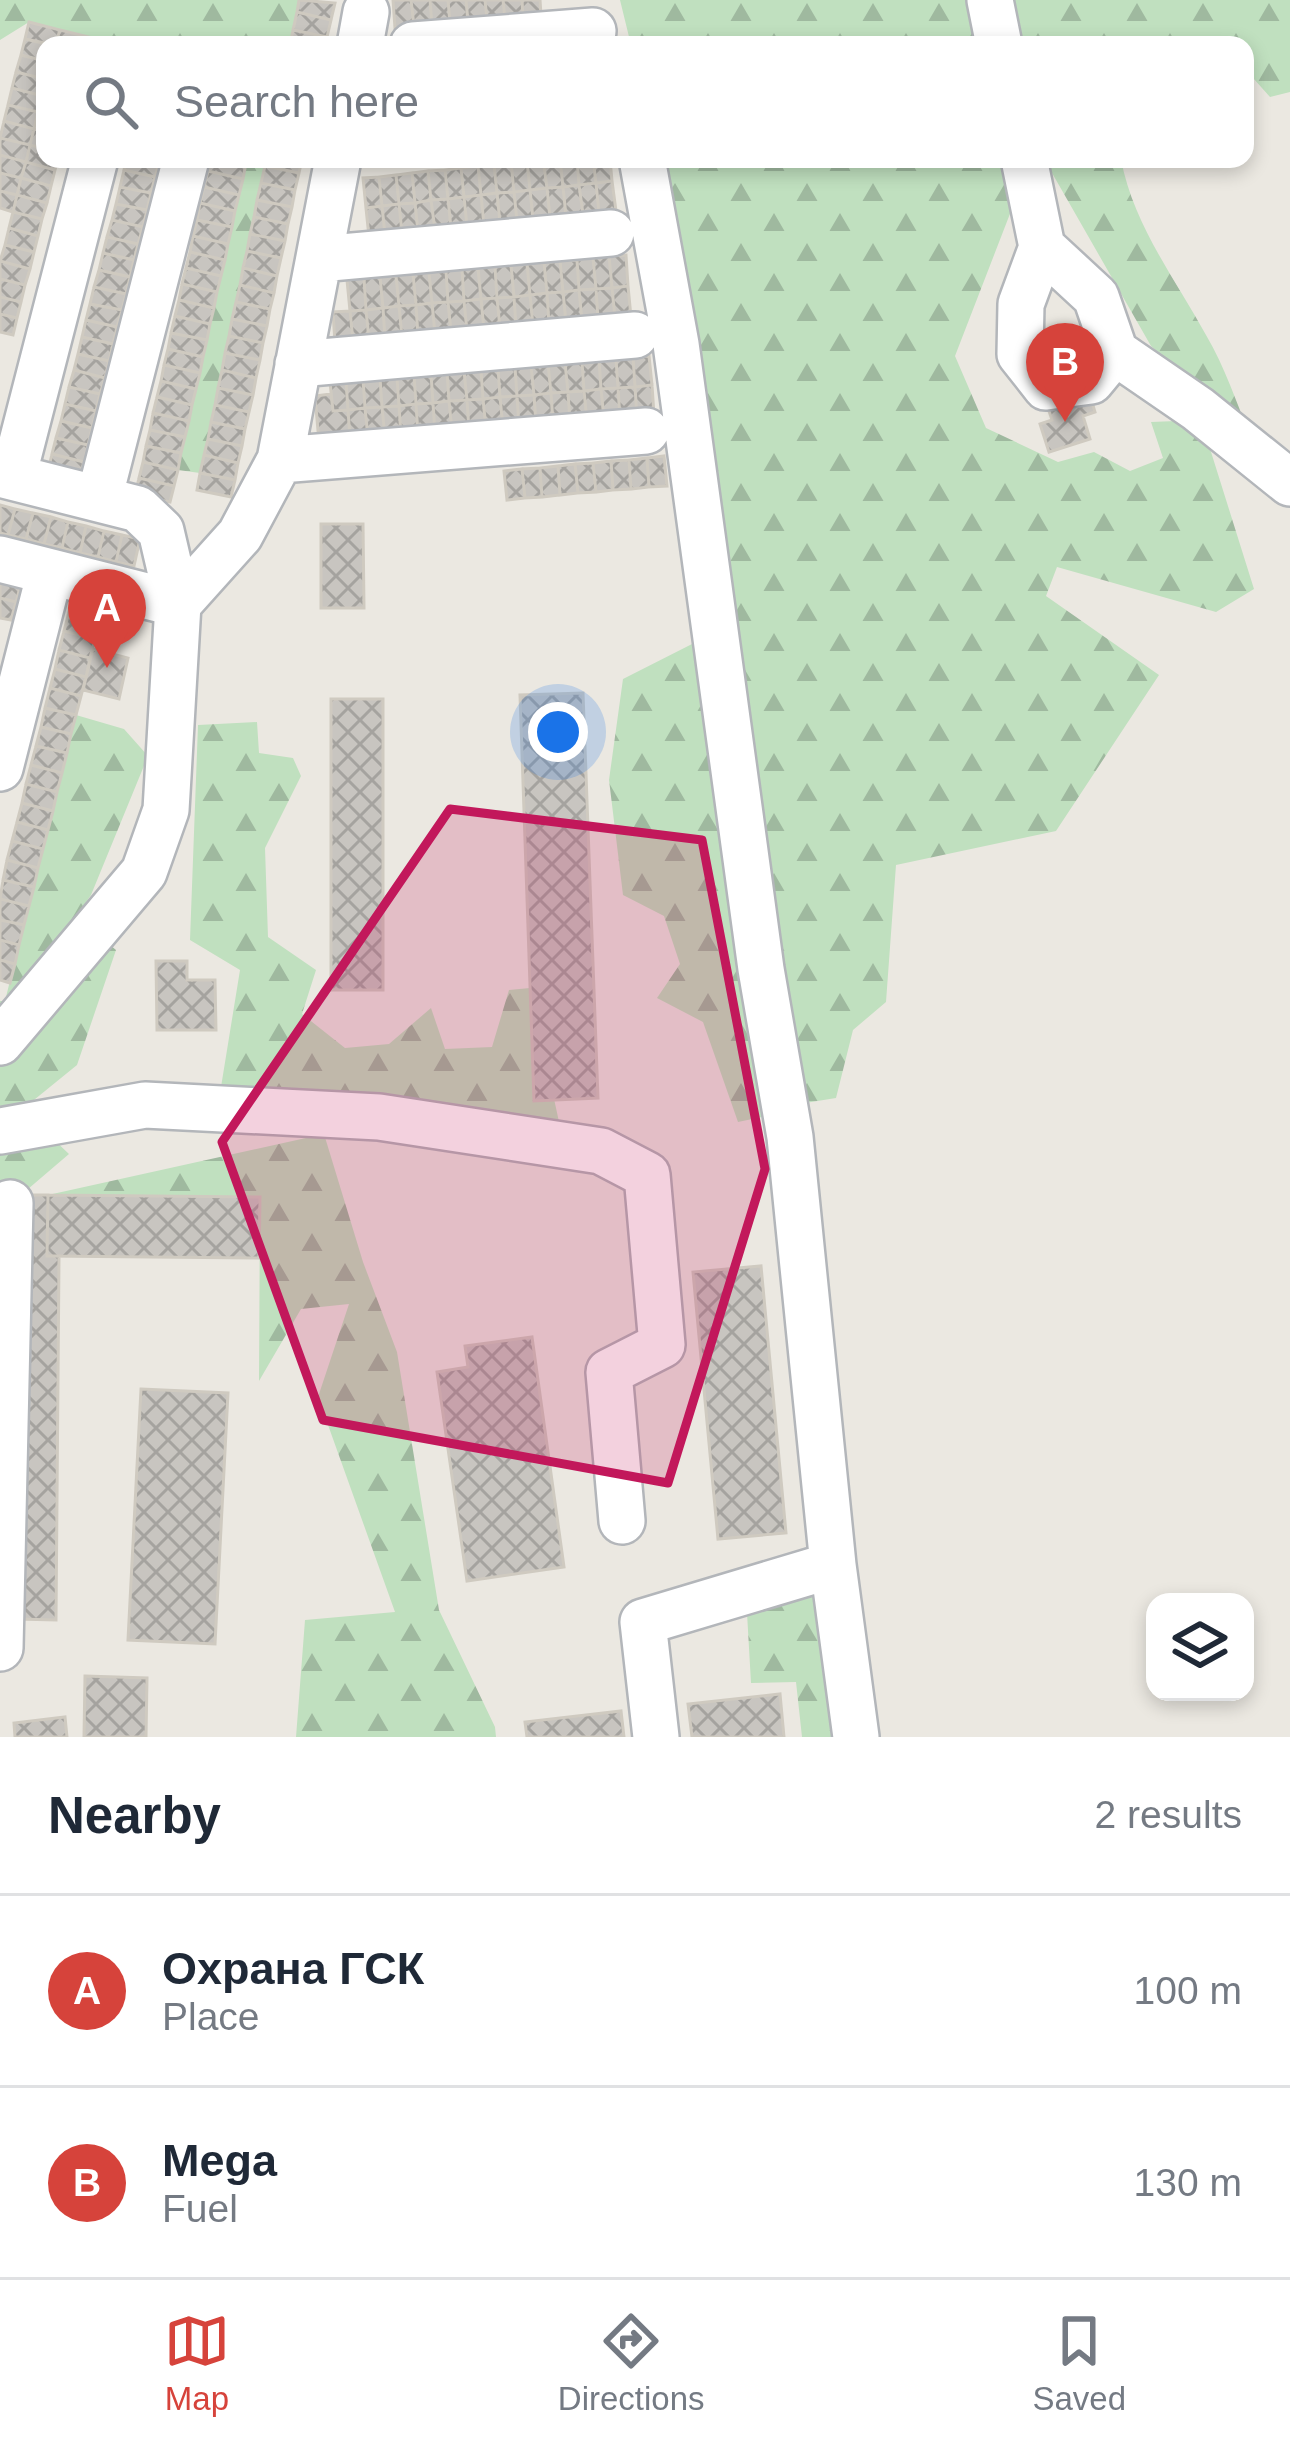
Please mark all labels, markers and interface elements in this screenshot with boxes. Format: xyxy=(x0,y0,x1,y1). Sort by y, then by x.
search box xyxy=(36,36,1254,168)
icon: search xyxy=(78,69,144,135)
text: Search here xyxy=(174,76,419,127)
pin: B xyxy=(1026,323,1104,422)
pin: A xyxy=(68,569,146,668)
your location xyxy=(528,702,588,762)
map controls xyxy=(1146,1593,1254,1701)
button: layers xyxy=(1146,1593,1254,1701)
text: Nearby xyxy=(48,1787,221,1844)
text: 2 results xyxy=(1095,1793,1242,1836)
text: Охрана ГСК xyxy=(162,1943,424,1994)
text: A xyxy=(73,1969,101,2012)
text: 100 m xyxy=(1134,1969,1242,2012)
text: Place xyxy=(162,1995,260,2038)
text: Mega xyxy=(162,2135,277,2186)
text: B xyxy=(73,2161,101,2204)
text: 130 m xyxy=(1134,2161,1242,2204)
text: Fuel xyxy=(162,2187,238,2230)
tab: Map xyxy=(164,2308,230,2418)
tab: Directions xyxy=(558,2308,705,2418)
tab: Saved xyxy=(1032,2308,1126,2418)

